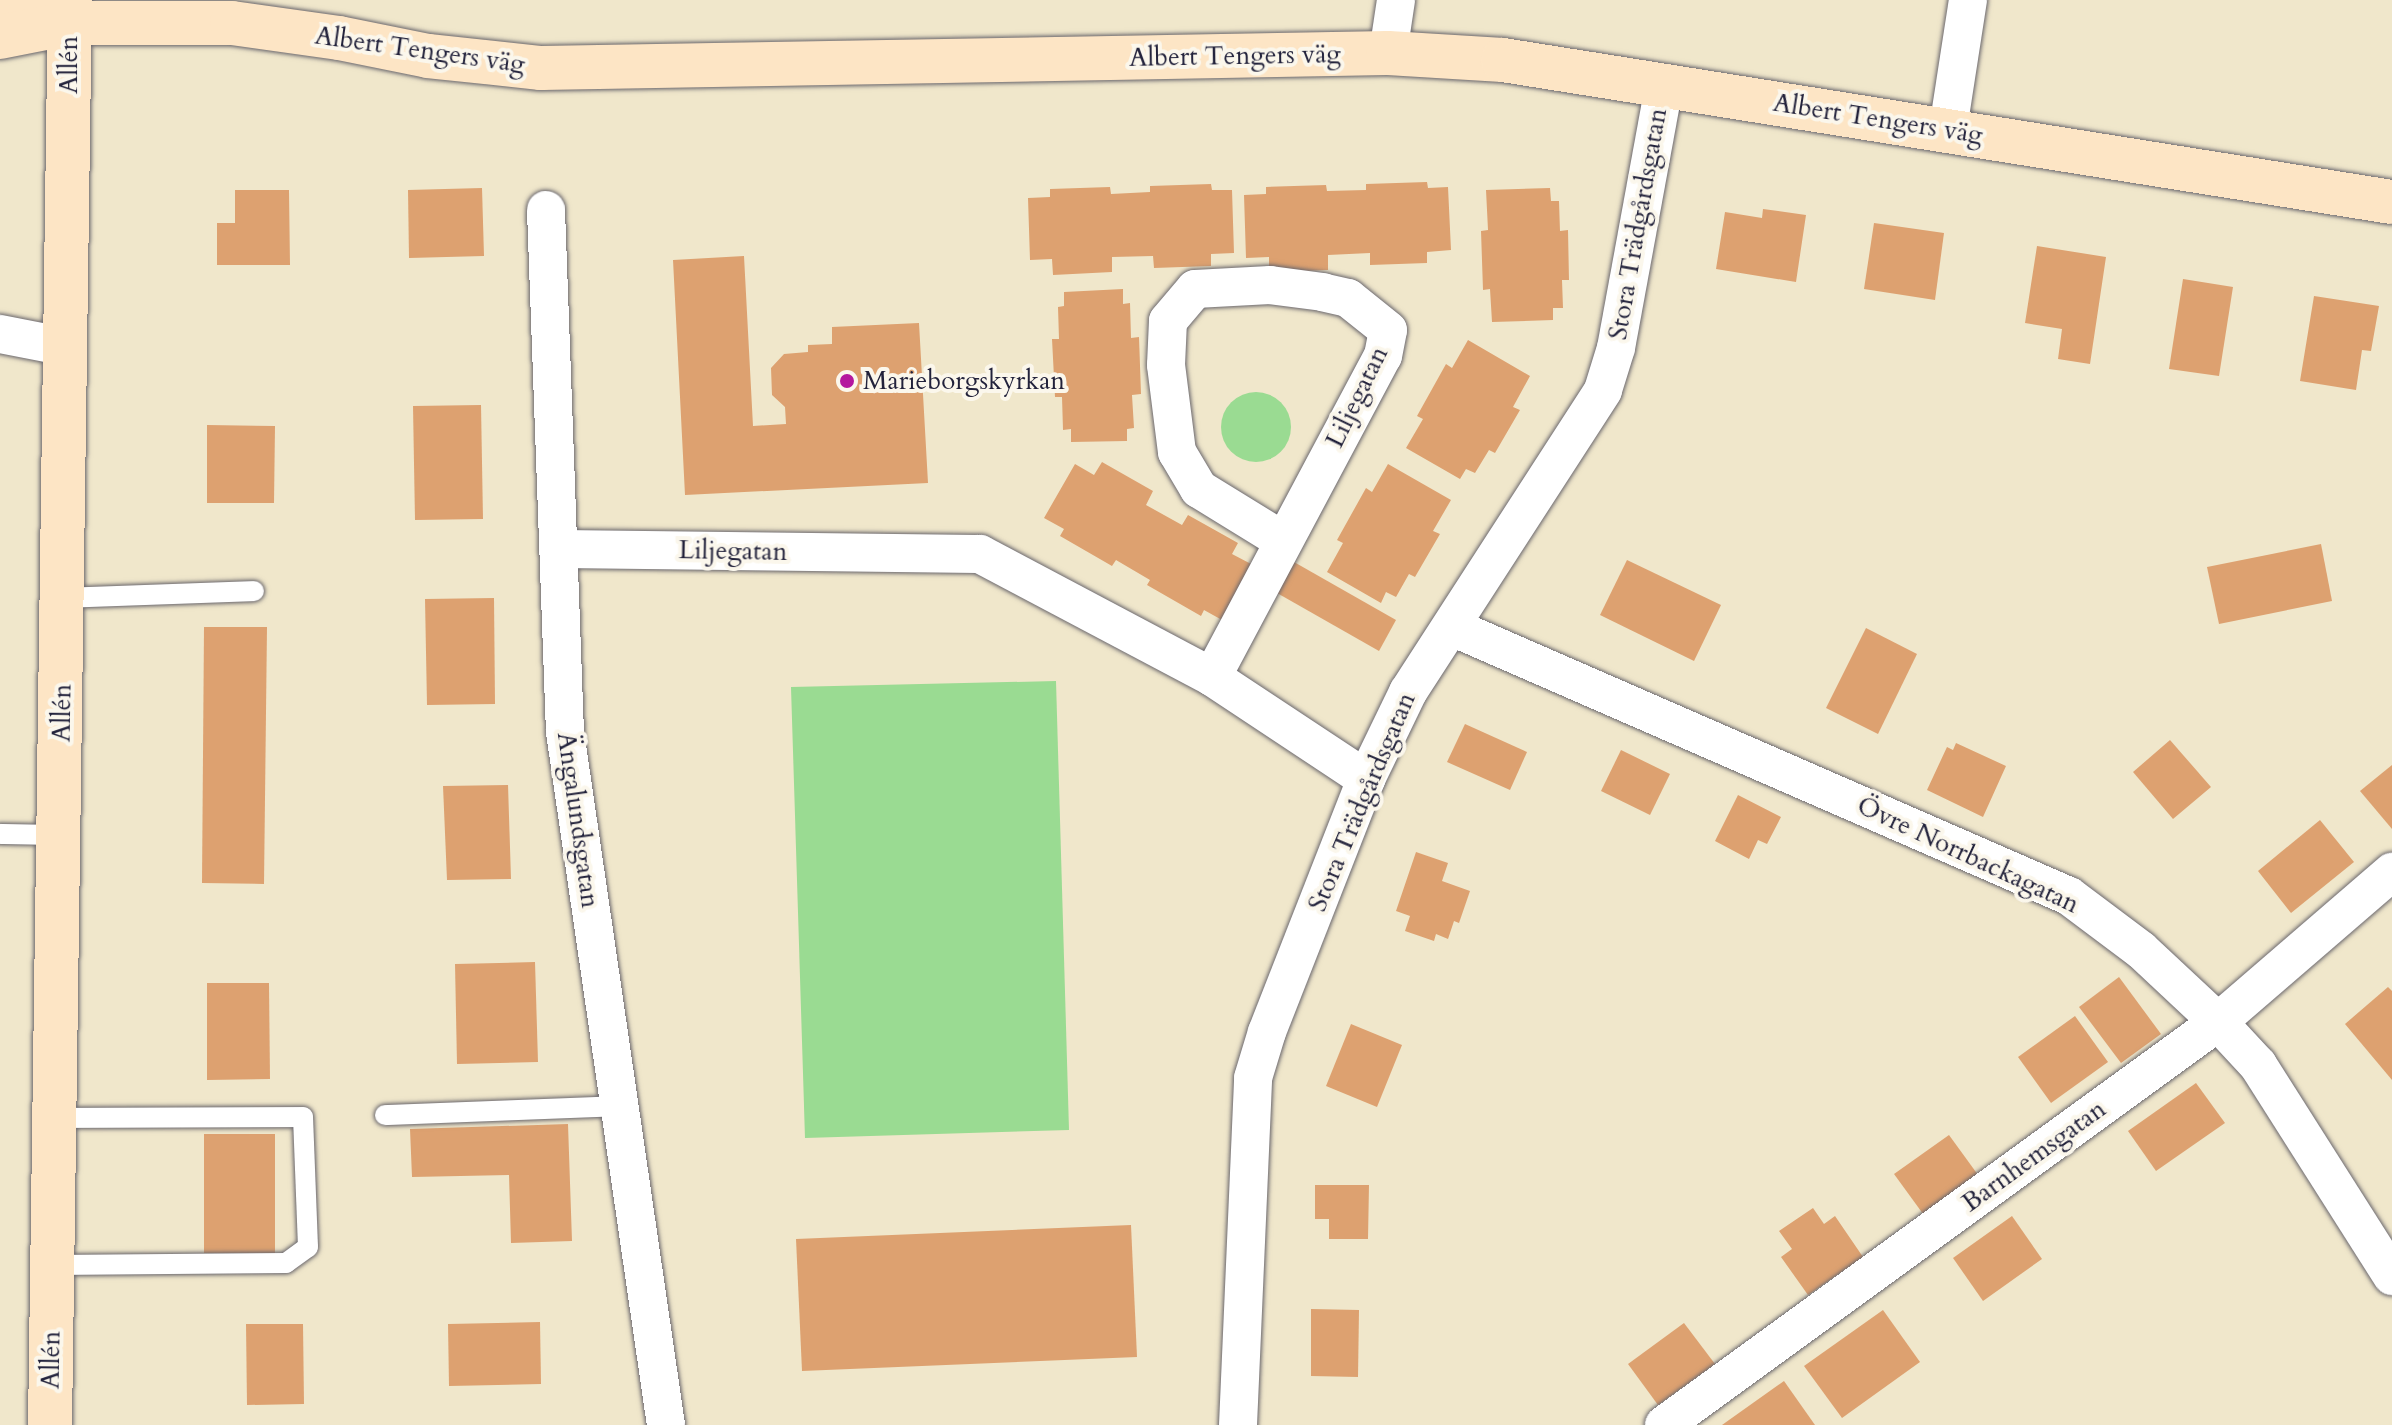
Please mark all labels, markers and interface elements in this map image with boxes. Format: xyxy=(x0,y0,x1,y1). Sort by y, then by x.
street label: Albert Tengers väg xyxy=(313,20,527,80)
street label: Allén xyxy=(53,36,85,94)
street label: Albert Tengers väg xyxy=(1129,39,1341,73)
street label: Albert Tengers väg xyxy=(1771,87,1985,151)
street label: Stora Trädgårdsgatan xyxy=(1602,106,1674,342)
street label: Liljegatan xyxy=(1319,341,1395,453)
place label: Marieborgskyrkan xyxy=(863,365,1065,397)
marker: Marieborgskyrkan xyxy=(838,372,856,390)
street label: Liljegatan xyxy=(678,534,788,568)
street label: Allén xyxy=(46,684,78,742)
street label: Stora Trädgårdsgatan xyxy=(1302,688,1422,916)
street label: Ängalundsgatan xyxy=(550,730,606,910)
street label: Övre Norrbackagatan xyxy=(1852,790,2084,920)
street label: Barnhemsgatan xyxy=(1956,1093,2112,1219)
street label: Allén xyxy=(35,1331,67,1389)

